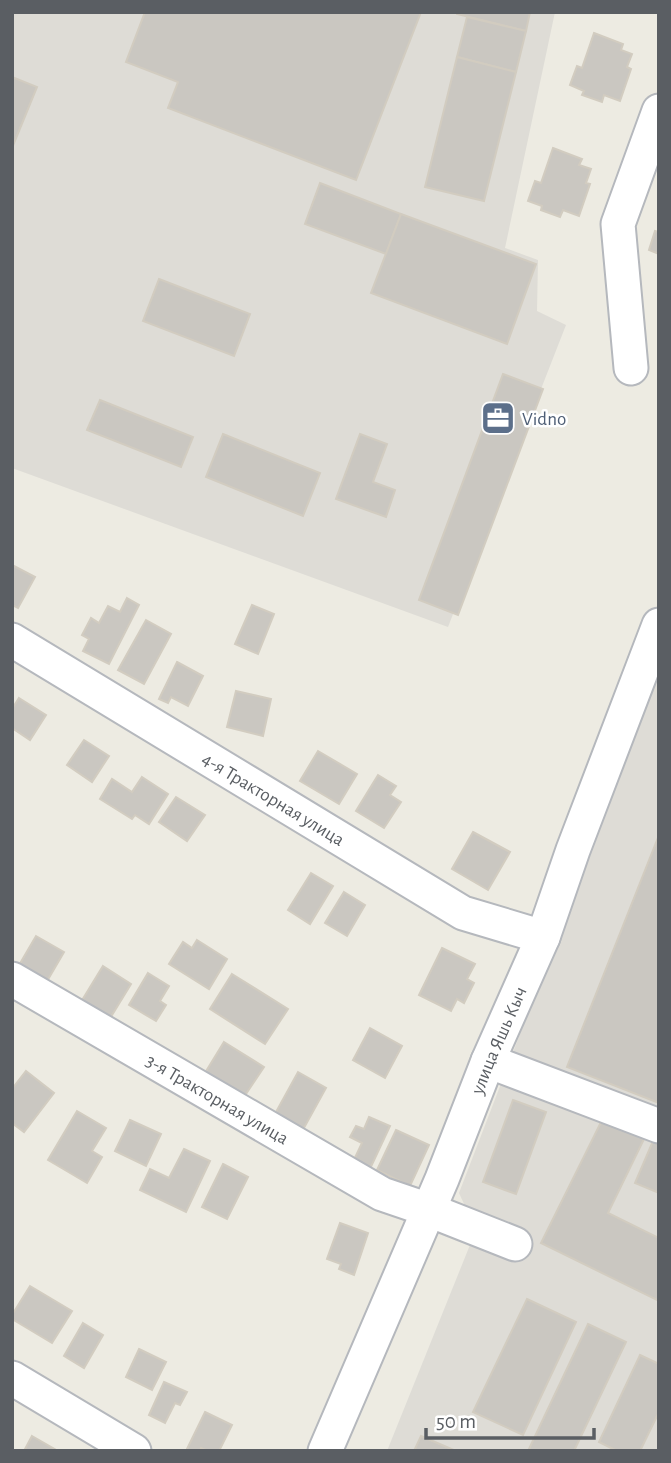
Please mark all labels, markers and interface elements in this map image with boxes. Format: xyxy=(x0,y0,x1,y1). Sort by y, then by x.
office icon: Vidno xyxy=(479,399,517,437)
place label: Vidno xyxy=(522,410,566,429)
street label: 4-я Тракторная улица xyxy=(199,750,348,850)
street label: улица Яшь Кыч xyxy=(468,984,531,1098)
street label: 3-я Тракторная улица xyxy=(143,1051,292,1149)
scale bar xyxy=(426,1396,594,1440)
text: 50 m xyxy=(436,1411,476,1432)

